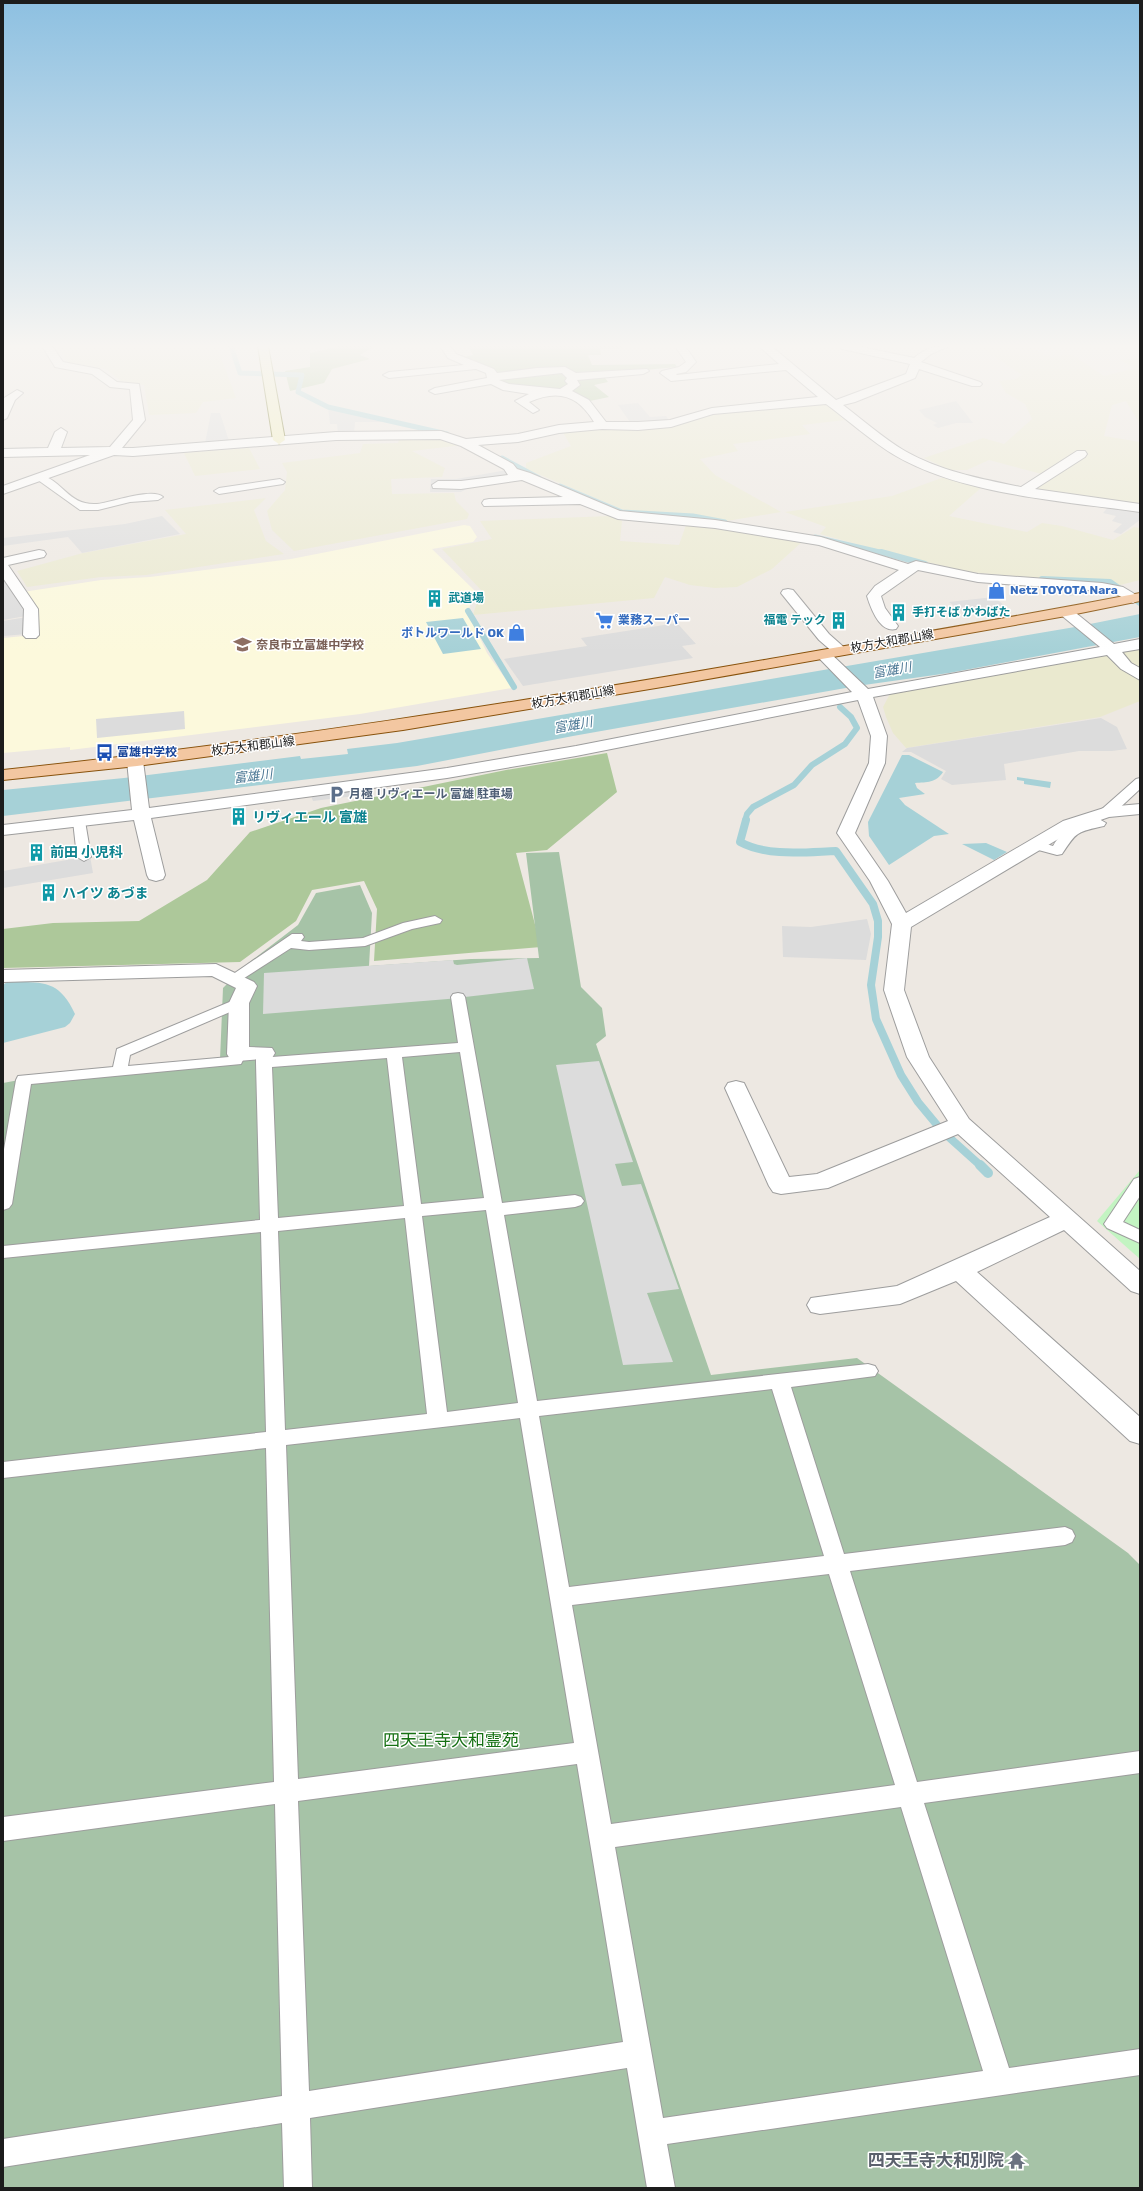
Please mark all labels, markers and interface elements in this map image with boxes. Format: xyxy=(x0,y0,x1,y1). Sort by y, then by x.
shop icon: Netz TOYOTA Nara xyxy=(987,580,1007,600)
place label: Netz TOYOTA Nara xyxy=(1010,583,1118,597)
building icon: 武道場 xyxy=(425,588,445,608)
place label: 武道場 xyxy=(448,591,484,605)
building icon: 手打そば かわばた xyxy=(889,602,909,622)
place label: 手打そば かわばた xyxy=(912,605,1011,619)
supermarket icon: 業務スーパー xyxy=(595,610,615,630)
building icon: 福電 テック xyxy=(829,610,849,630)
place label: 業務スーパー xyxy=(618,613,690,627)
place label: 福電 テック xyxy=(763,613,826,627)
shop icon: ボトルワールド OK xyxy=(507,623,527,643)
place label: ボトルワールド OK xyxy=(401,626,504,640)
street label: 枚方大和郡山線 xyxy=(849,627,935,655)
school or university icon: 奈良市立富雄中学校 xyxy=(233,635,253,655)
place label: 奈良市立富雄中学校 xyxy=(256,638,364,652)
water label: 富雄川 xyxy=(871,659,914,681)
street label: 枚方大和郡山線 xyxy=(530,683,616,711)
water label: 富雄川 xyxy=(552,714,595,736)
street label: 枚方大和郡山線 xyxy=(210,734,296,758)
bus stop icon: 富雄中学校 xyxy=(94,742,114,762)
place label: 富雄中学校 xyxy=(117,745,177,759)
water label: 富雄川 xyxy=(233,766,275,786)
parking icon: 月極 リヴィエール 富雄 駐車場 xyxy=(326,784,346,804)
place label: 月極 リヴィエール 富雄 駐車場 xyxy=(349,787,513,801)
building icon: リヴィエール 富雄 xyxy=(229,807,249,827)
place label: リヴィエール 富雄 xyxy=(252,809,367,826)
building icon: 前田 小児科 xyxy=(27,842,47,862)
place label: 前田 小児科 xyxy=(50,844,123,861)
building icon: ハイツ あづま xyxy=(39,883,59,903)
place label: ハイツ あづま xyxy=(62,885,149,902)
park label: 四天王寺大和霊苑 xyxy=(383,1730,519,1750)
place label: 四天王寺大和別院 xyxy=(868,2150,1004,2170)
temple icon: 四天王寺大和別院 xyxy=(1007,2150,1027,2170)

